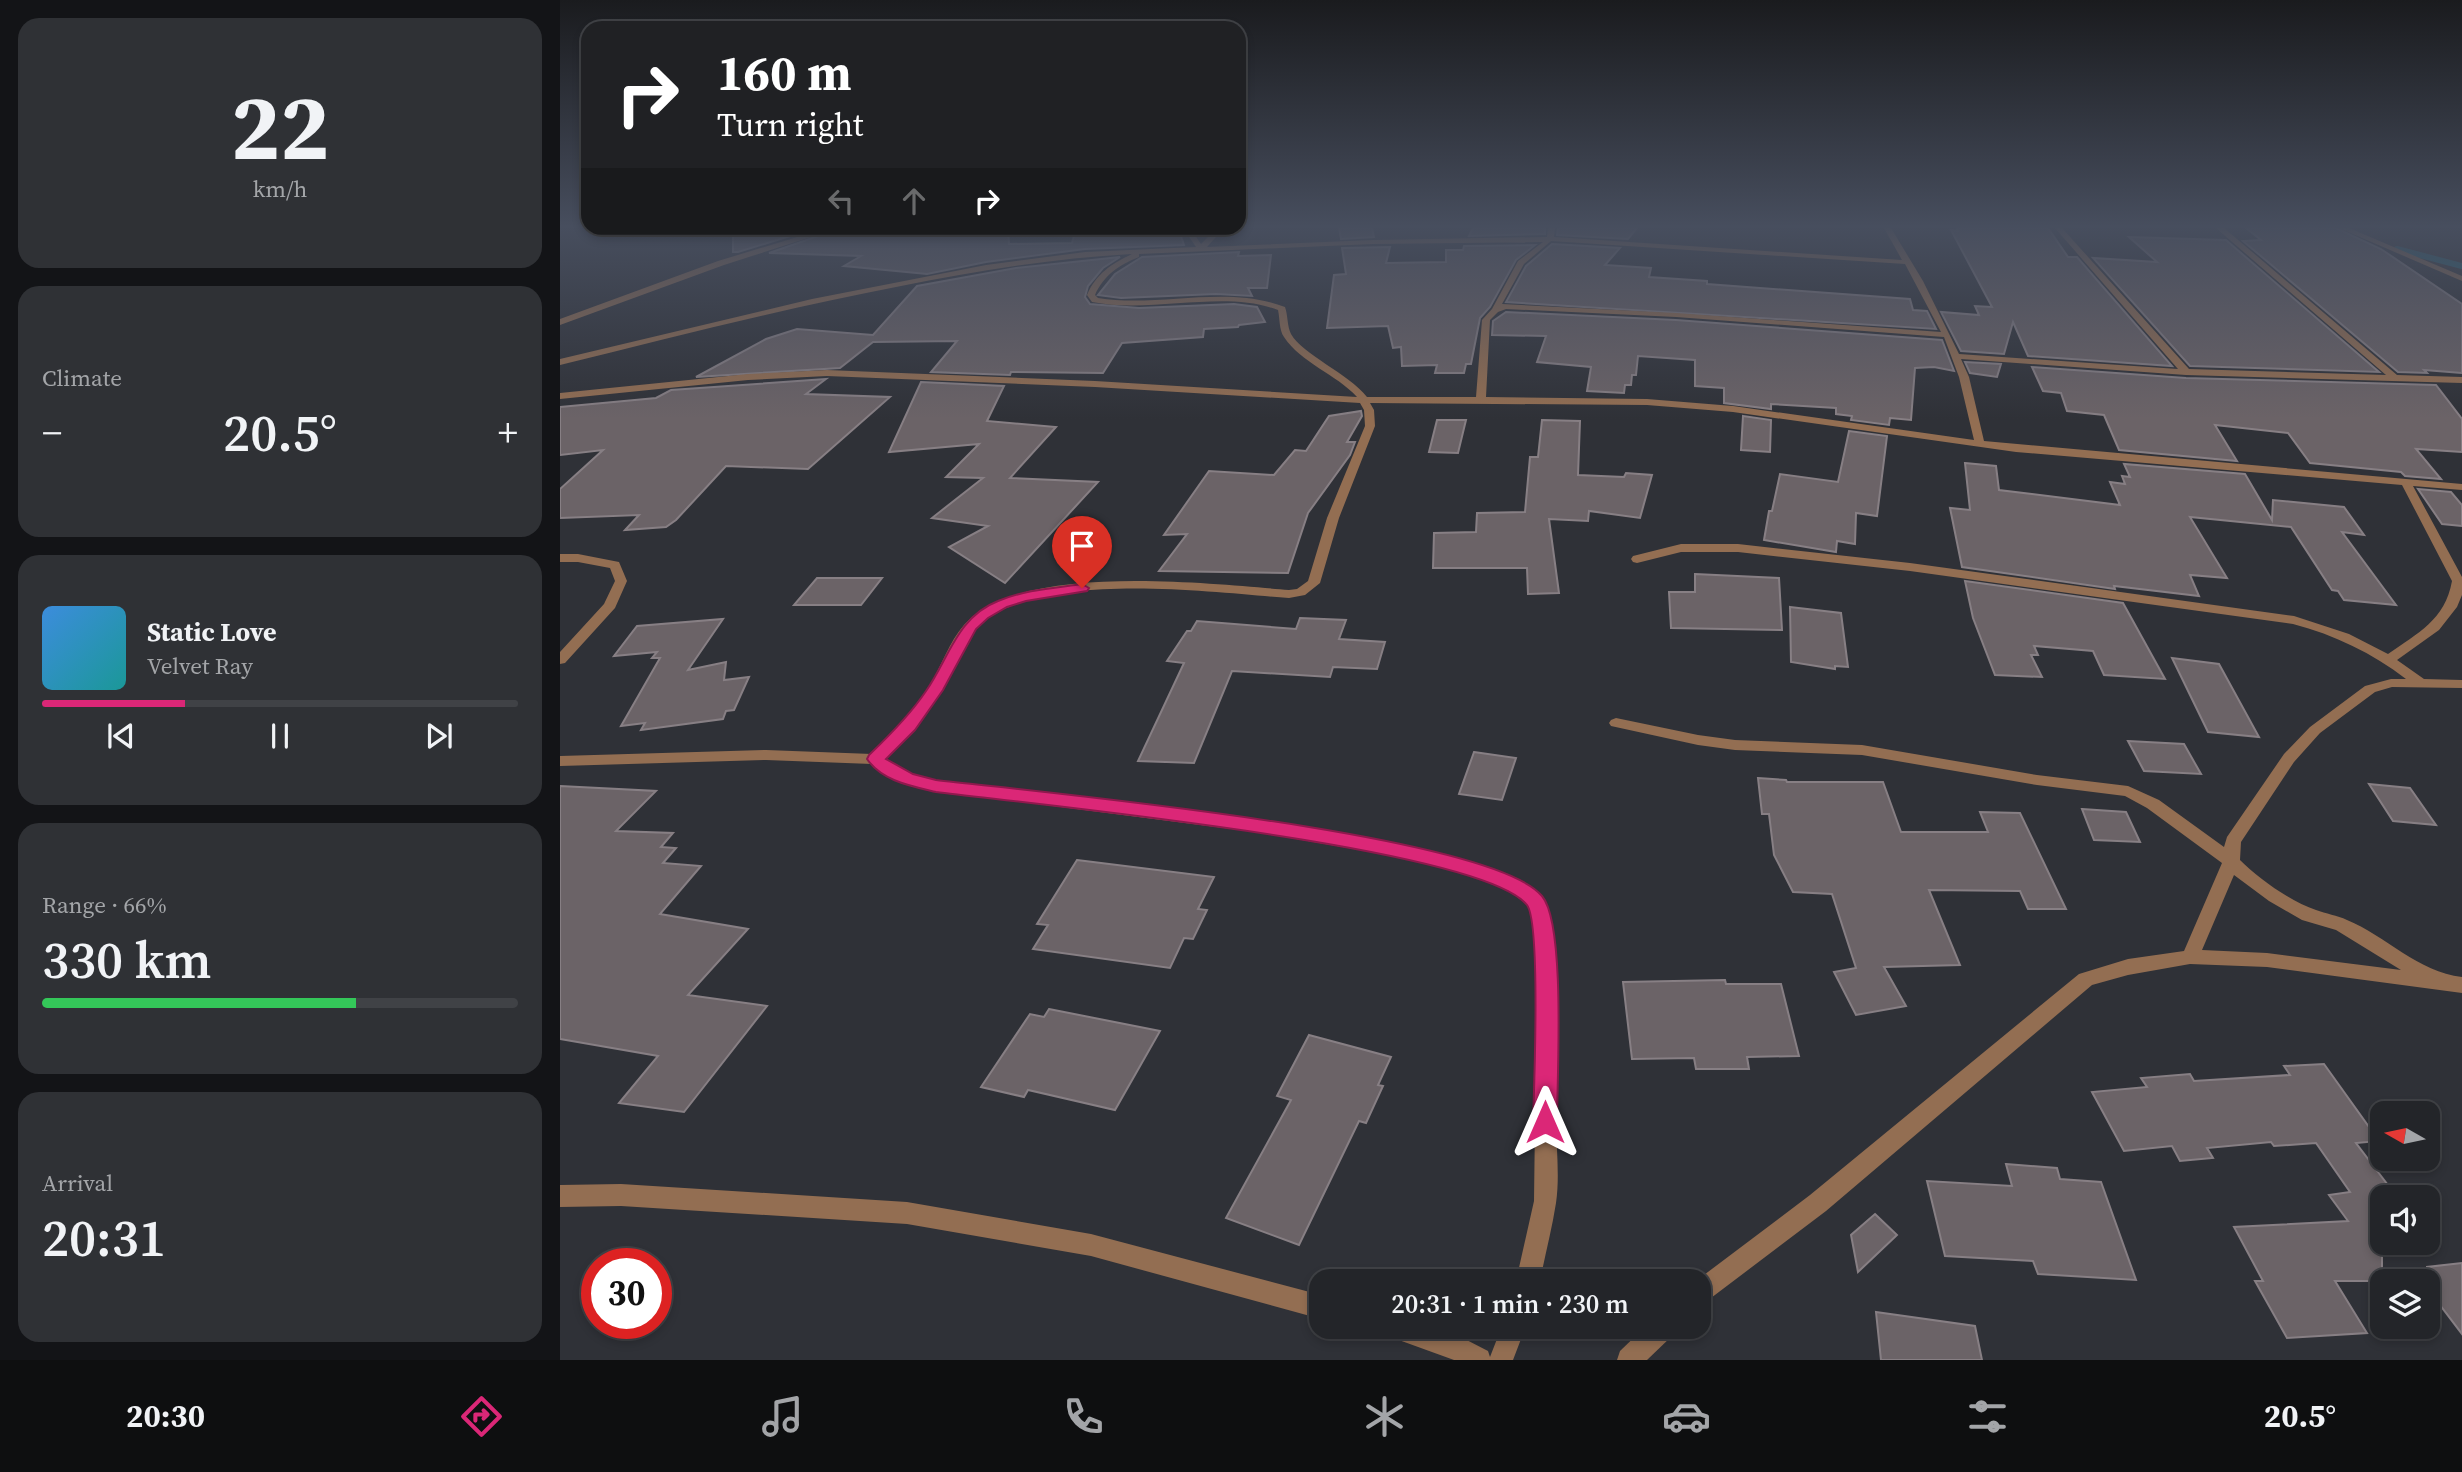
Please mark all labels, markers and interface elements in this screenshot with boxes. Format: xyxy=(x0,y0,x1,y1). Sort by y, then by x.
text: 160 m xyxy=(717,39,852,106)
icon: right xyxy=(602,49,693,140)
text: 22 xyxy=(231,65,329,189)
text: Turn right xyxy=(717,103,863,147)
text: km/h xyxy=(253,173,307,205)
icon: left xyxy=(822,182,860,220)
icon: ahead xyxy=(895,182,933,220)
icon: right xyxy=(968,182,1006,220)
text: Climate xyxy=(42,362,122,394)
text: 20.5° xyxy=(223,397,337,468)
text: − xyxy=(42,407,62,459)
text: + xyxy=(498,407,518,459)
pin xyxy=(1052,516,1112,588)
icon: arrive xyxy=(1063,527,1101,565)
text: Static Love xyxy=(147,614,276,650)
text: Velvet Ray xyxy=(147,650,253,682)
icon: previous xyxy=(102,717,140,755)
icon: pause xyxy=(261,717,299,755)
icon: next xyxy=(420,717,458,755)
text: Range · 66% xyxy=(42,889,167,921)
text: 330 km xyxy=(42,924,211,995)
position arrow xyxy=(1508,1085,1582,1159)
north arrow xyxy=(2370,1101,2440,1171)
map controls xyxy=(2370,1101,2440,1339)
text: Arrival xyxy=(42,1167,113,1199)
button: sound xyxy=(2370,1185,2440,1255)
text: 20:31 xyxy=(42,1202,166,1273)
speed limit sign: 30 xyxy=(581,1248,672,1339)
button: layers xyxy=(2370,1269,2440,1339)
text: 20:31 · 1 min · 230 m xyxy=(1391,1286,1629,1322)
icon: directions xyxy=(457,1392,506,1441)
icon: music xyxy=(758,1392,807,1441)
icon: phone xyxy=(1059,1392,1108,1441)
icon: climate xyxy=(1360,1392,1409,1441)
icon: car xyxy=(1662,1392,1711,1441)
icon: filters xyxy=(1963,1392,2012,1441)
text: 20:30 xyxy=(126,1394,205,1438)
text: 20.5° xyxy=(2264,1394,2336,1438)

